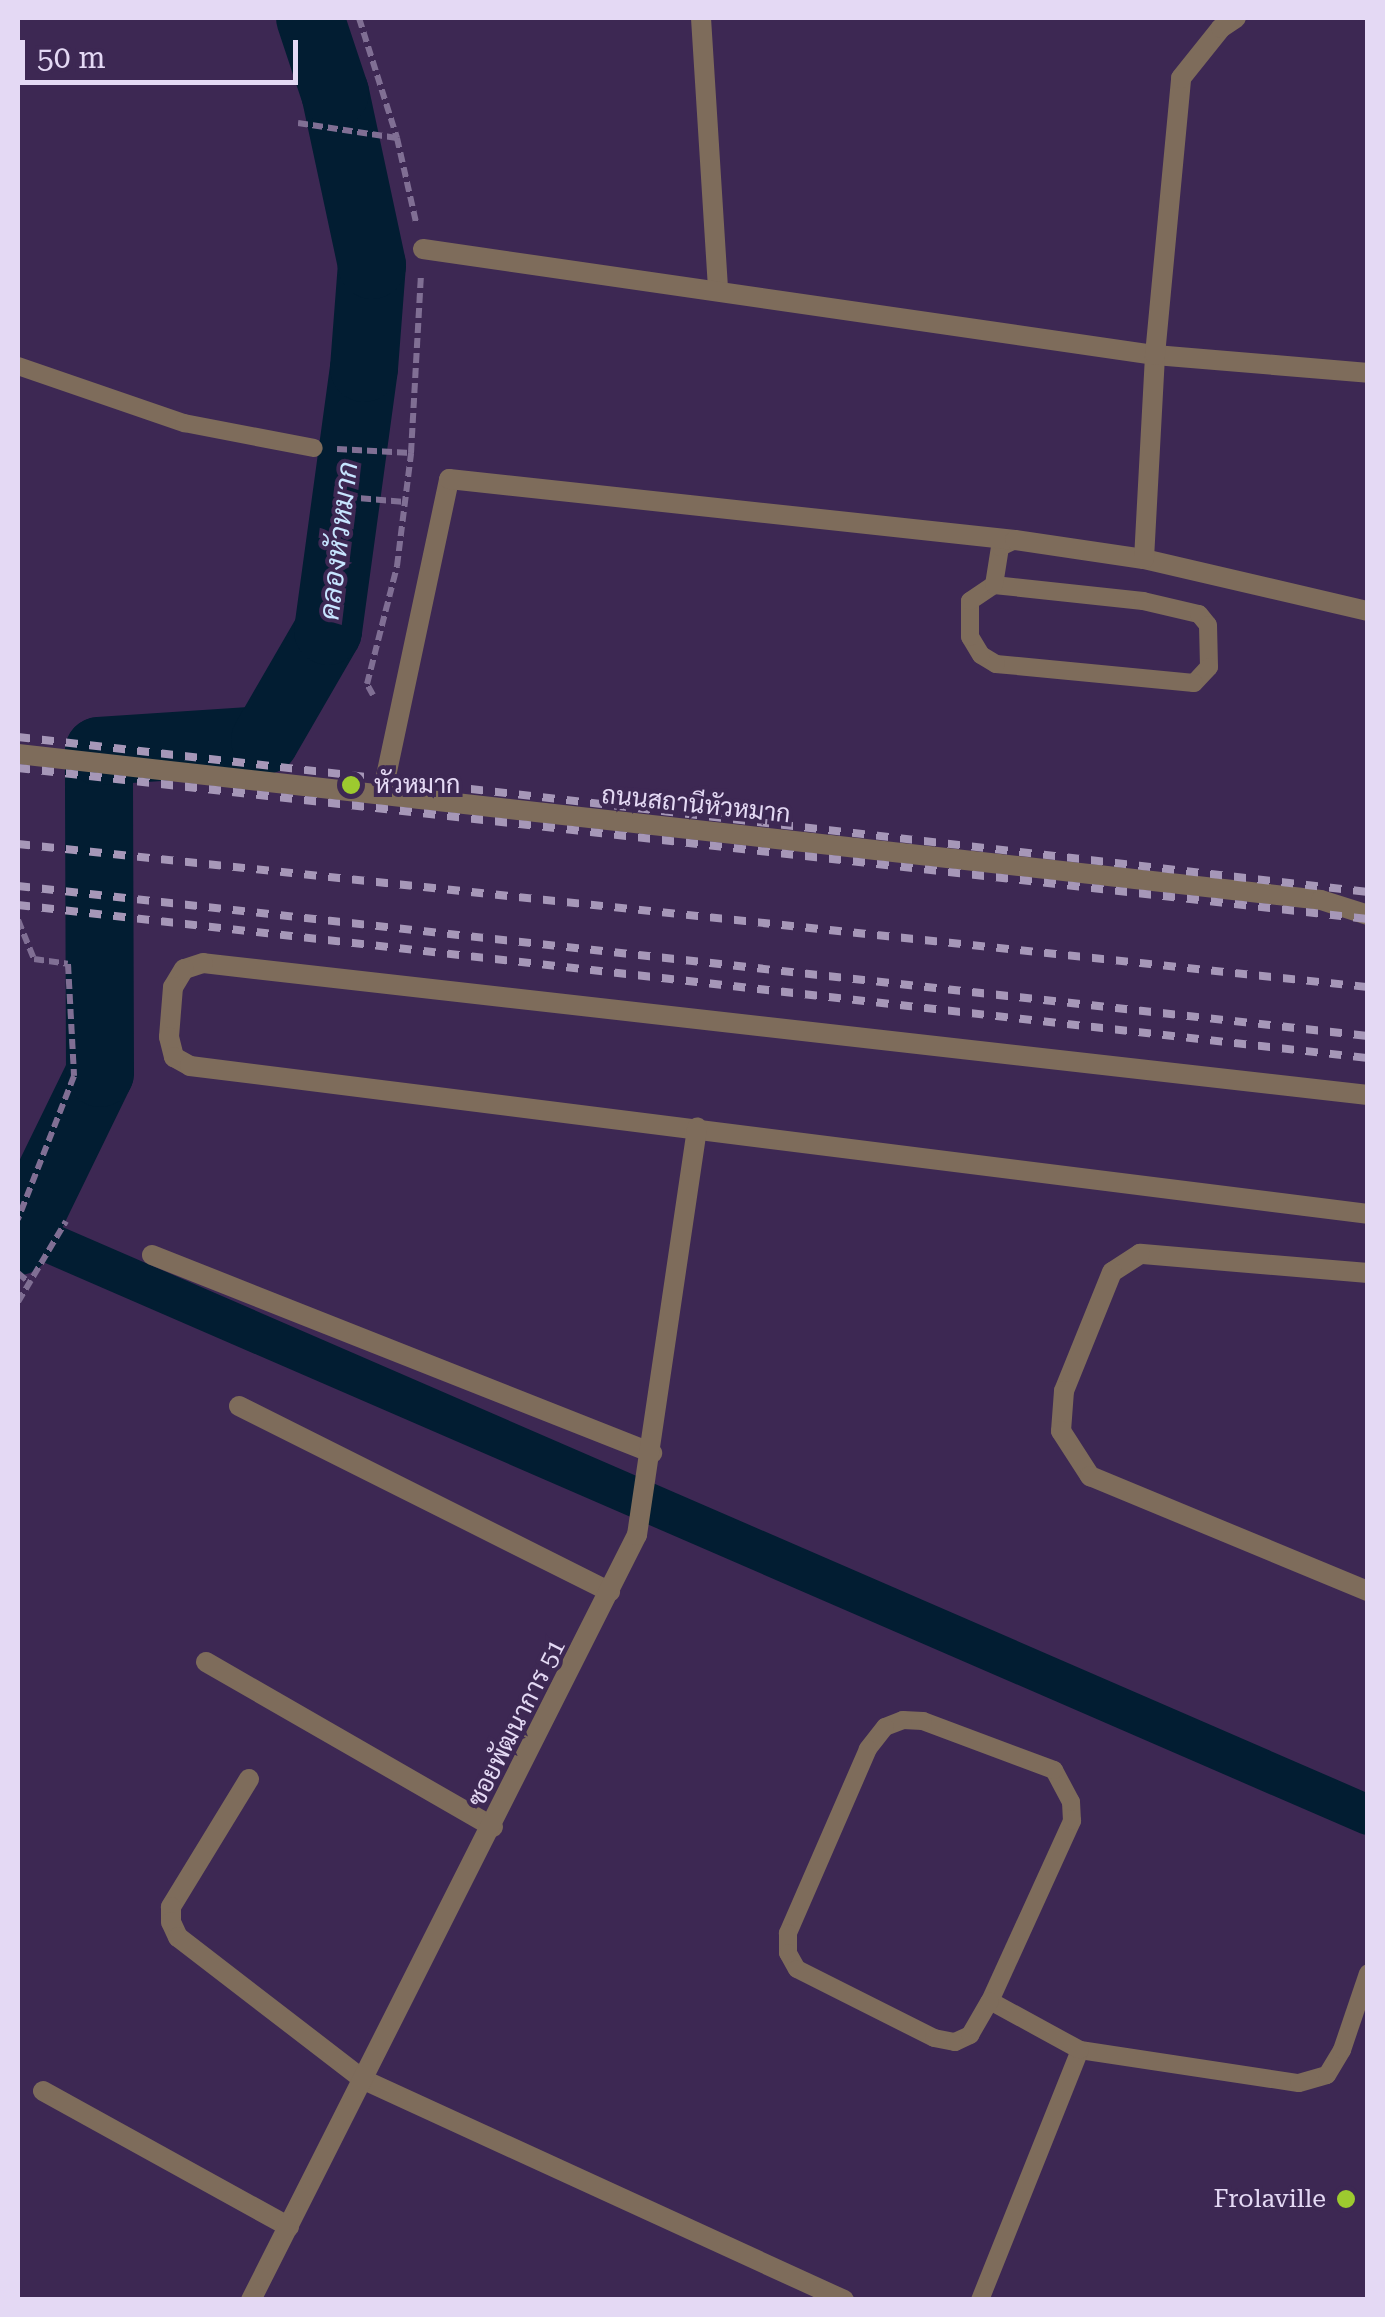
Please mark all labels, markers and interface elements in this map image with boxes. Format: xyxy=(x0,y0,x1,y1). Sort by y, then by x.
scale bar xyxy=(25,20,302,82)
text: 50 m xyxy=(37,40,106,75)
water label: คลองหัวหมาก xyxy=(313,460,365,622)
place label: หัวหมาก xyxy=(374,770,460,800)
marker: หัวหมาก xyxy=(338,772,364,798)
street label: ถนนสถานีหัวหมาก xyxy=(600,780,792,830)
street label: ซอยพัฒนาการ 51 xyxy=(462,1634,572,1812)
place label: Frolaville xyxy=(1214,2184,1326,2214)
marker: Frolaville xyxy=(1335,2188,1357,2210)

